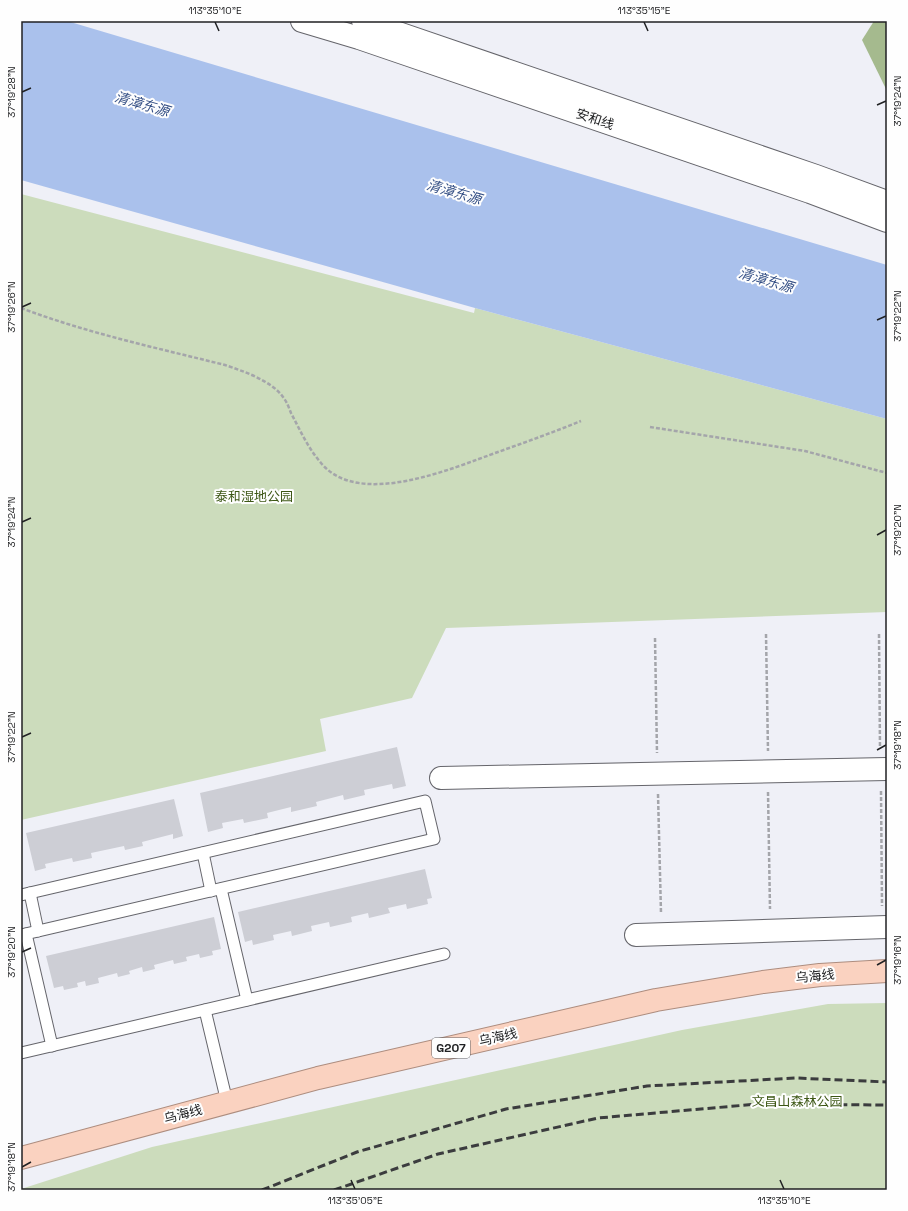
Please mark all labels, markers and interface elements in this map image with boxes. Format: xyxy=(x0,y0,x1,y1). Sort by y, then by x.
text: 113°35'10"E xyxy=(188,4,242,17)
text: 113°35'15"E xyxy=(618,4,671,17)
text: 37°19'28"N xyxy=(5,66,18,118)
text: 37°19'24"N xyxy=(891,76,904,126)
water label: 清漳东源 xyxy=(113,88,174,121)
street label: 安和线 xyxy=(574,105,616,133)
water label: 清漳东源 xyxy=(425,176,486,209)
water label: 清漳东源 xyxy=(737,264,798,297)
text: 37°19'26"N xyxy=(5,281,18,333)
text: 37°19'22"N xyxy=(891,290,904,342)
park label: 泰和湿地公园 xyxy=(215,488,293,505)
text: 37°19'24"N xyxy=(5,497,18,547)
text: 37°19'20"N xyxy=(891,504,904,556)
text: 37°19'22"N xyxy=(5,711,18,763)
text: 37°19'18"N xyxy=(891,720,904,770)
text: 37°19'20"N xyxy=(5,926,18,978)
text: 37°19'16"N xyxy=(891,935,904,985)
street label: 乌海线 xyxy=(795,966,835,986)
street label: 乌海线 xyxy=(477,1024,519,1050)
road number: G207 xyxy=(432,1038,470,1058)
park label: 文昌山森林公园 xyxy=(751,1093,843,1110)
street label: 乌海线 xyxy=(162,1101,204,1127)
text: 37°19'18"N xyxy=(5,1142,18,1192)
text: 113°35'05"E xyxy=(327,1194,383,1207)
text: 113°35'10"E xyxy=(757,1194,811,1207)

